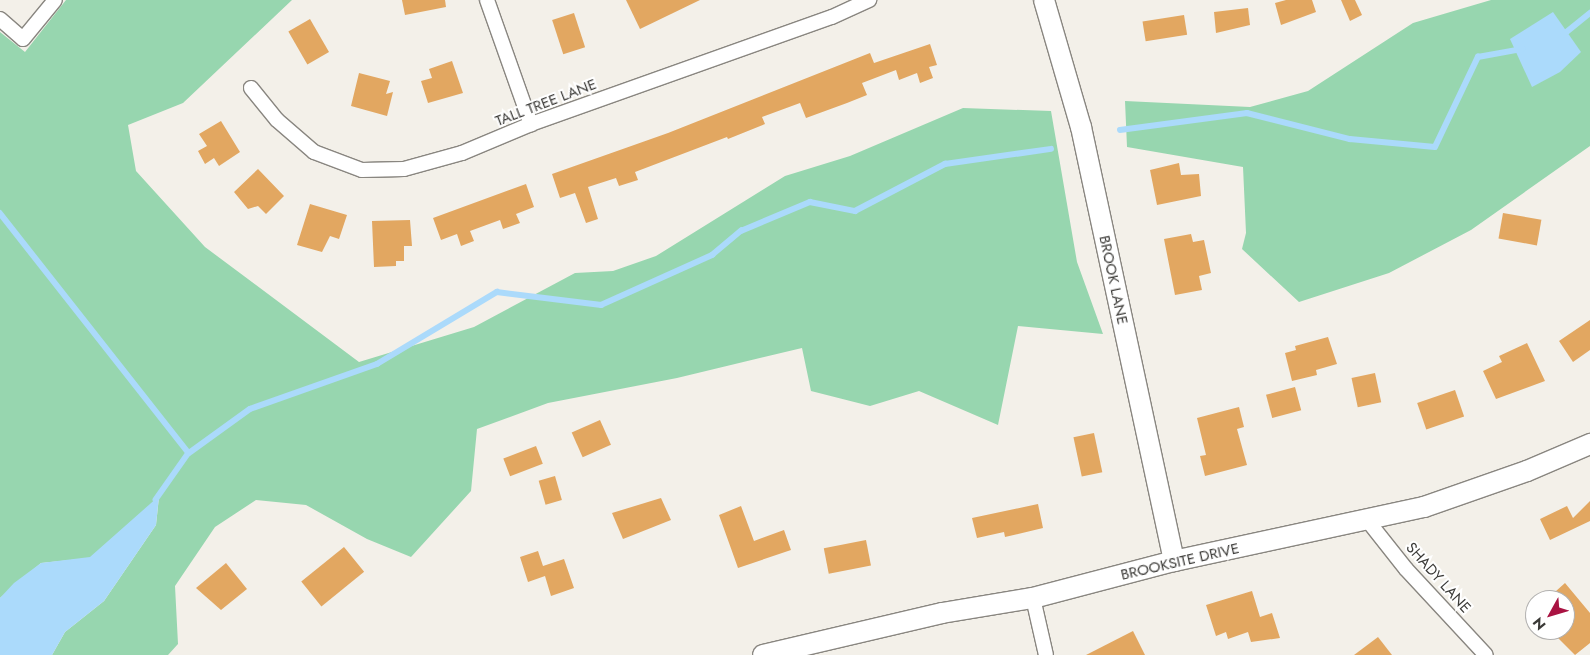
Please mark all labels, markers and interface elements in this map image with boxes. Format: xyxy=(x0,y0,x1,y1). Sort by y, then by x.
street label: TALL TREE LANE xyxy=(493,75,599,131)
street label: BROOK LANE xyxy=(1095,234,1131,326)
street label: SHADY LANE xyxy=(1402,539,1474,617)
street label: BROOKSITE DRIVE xyxy=(1119,540,1241,584)
north arrow xyxy=(1525,590,1575,640)
text: N xyxy=(1528,613,1550,634)

